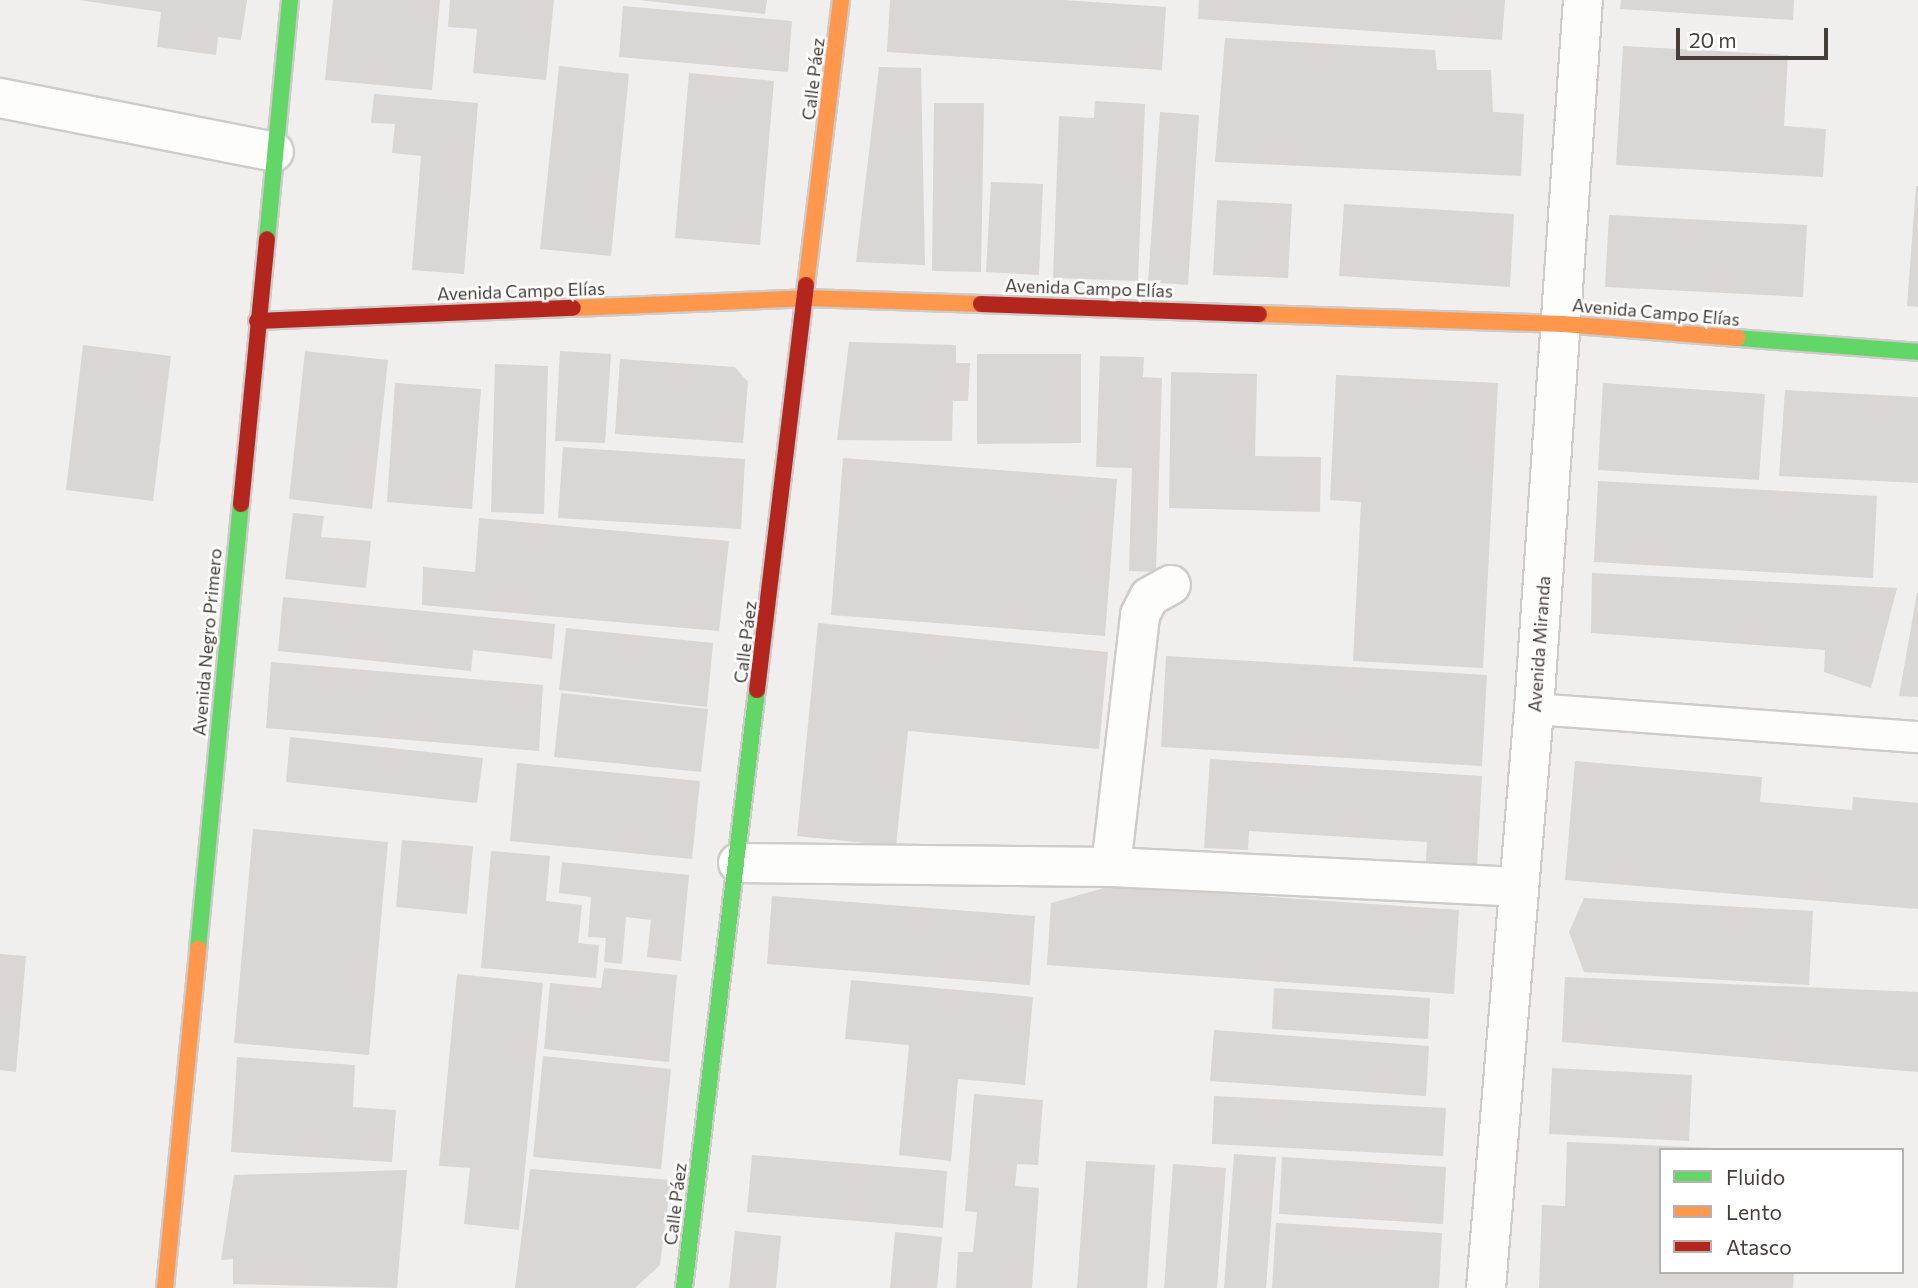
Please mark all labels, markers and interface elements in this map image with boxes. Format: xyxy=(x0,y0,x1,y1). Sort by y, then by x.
scale bar xyxy=(1680,14,1832,58)
text: 20 m xyxy=(1689,27,1737,52)
street label: Calle Páez xyxy=(797,37,829,121)
street label: Avenida Campo Elías xyxy=(1005,274,1173,302)
street label: Avenida Campo Elías xyxy=(437,277,605,305)
street label: Avenida Campo Elías xyxy=(1571,294,1741,330)
street label: Avenida Negro Primero xyxy=(188,547,226,737)
street label: Avenida Miranda xyxy=(1523,575,1555,713)
street label: Calle Páez xyxy=(729,600,761,684)
legend xyxy=(1659,1148,1904,1274)
street label: Calle Páez xyxy=(659,1162,691,1246)
text: Fluido xyxy=(1726,1164,1785,1189)
text: Lento xyxy=(1726,1199,1782,1224)
text: Atasco xyxy=(1726,1234,1792,1259)

